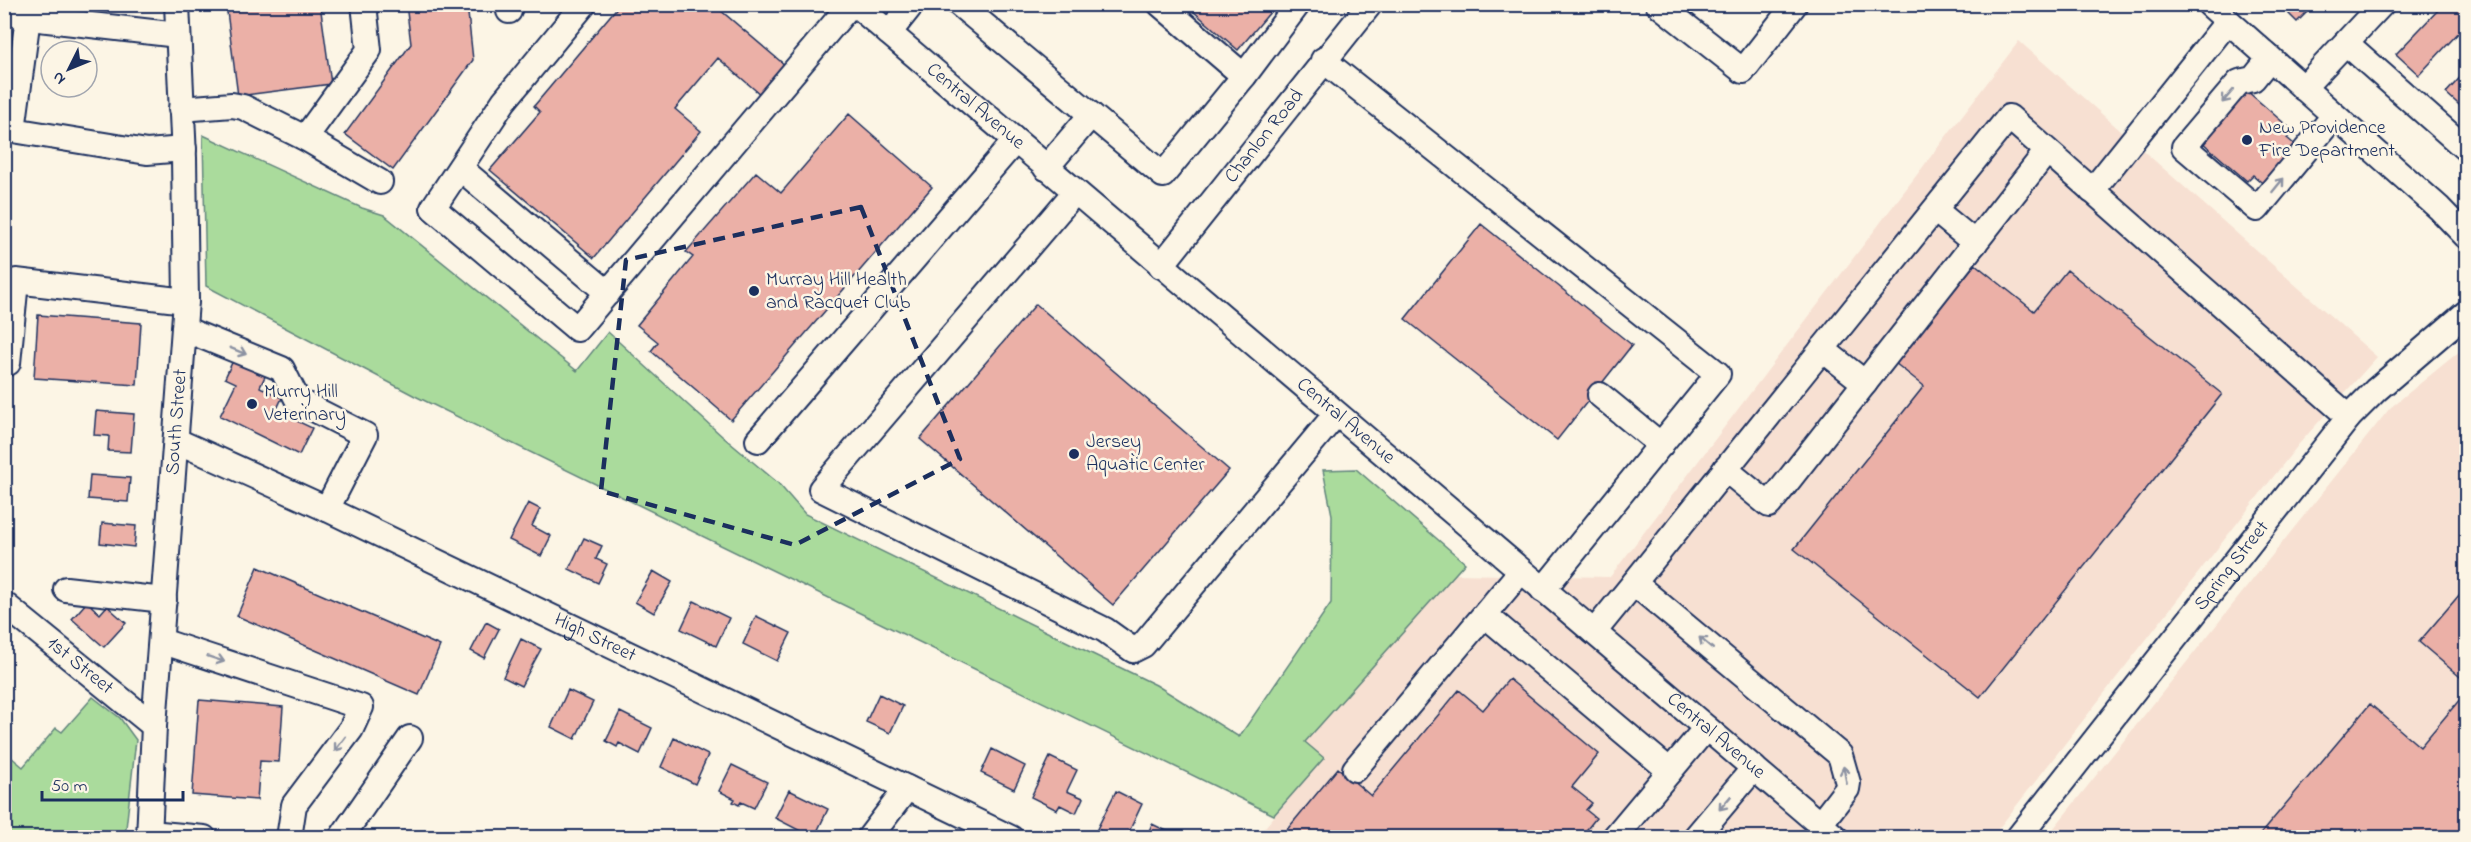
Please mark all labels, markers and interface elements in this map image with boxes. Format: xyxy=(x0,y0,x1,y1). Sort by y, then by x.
north arrow xyxy=(39,39,99,99)
street label: Central Avenue xyxy=(920,56,1031,157)
text: N xyxy=(47,66,72,90)
street label: Chanlon Road xyxy=(1218,83,1311,190)
one-way arrow xyxy=(2221,88,2235,103)
place label: New Providence Fire Department xyxy=(2258,114,2395,166)
marker: New Providence Fire Department xyxy=(2240,133,2254,147)
one-way arrow xyxy=(2271,177,2284,193)
place label: Murray Hill Health and Racquet Club xyxy=(766,266,911,318)
marker: Murray Hill Health and Racquet Club xyxy=(747,284,761,298)
one-way arrow xyxy=(229,346,247,357)
street label: South Street xyxy=(158,368,195,476)
street label: Central Avenue xyxy=(1290,371,1401,472)
place label: Murry Hill Veterinary xyxy=(263,378,346,430)
marker: Murry Hill Veterinary xyxy=(245,397,259,411)
place label: Jersey Aquatic Center xyxy=(1086,428,1205,480)
marker: Jersey Aquatic Center xyxy=(1067,447,1081,461)
street label: Spring Street xyxy=(2187,514,2277,617)
street label: High Street xyxy=(549,606,641,670)
street label: 1st Street xyxy=(40,630,120,702)
one-way arrow xyxy=(1699,636,1714,650)
one-way arrow xyxy=(206,654,225,665)
street label: Central Avenue xyxy=(1660,685,1772,786)
one-way arrow xyxy=(334,735,346,751)
scale bar xyxy=(42,764,183,802)
one-way arrow xyxy=(1839,765,1850,785)
text: 50 m xyxy=(51,774,88,800)
one-way arrow xyxy=(1718,795,1731,811)

